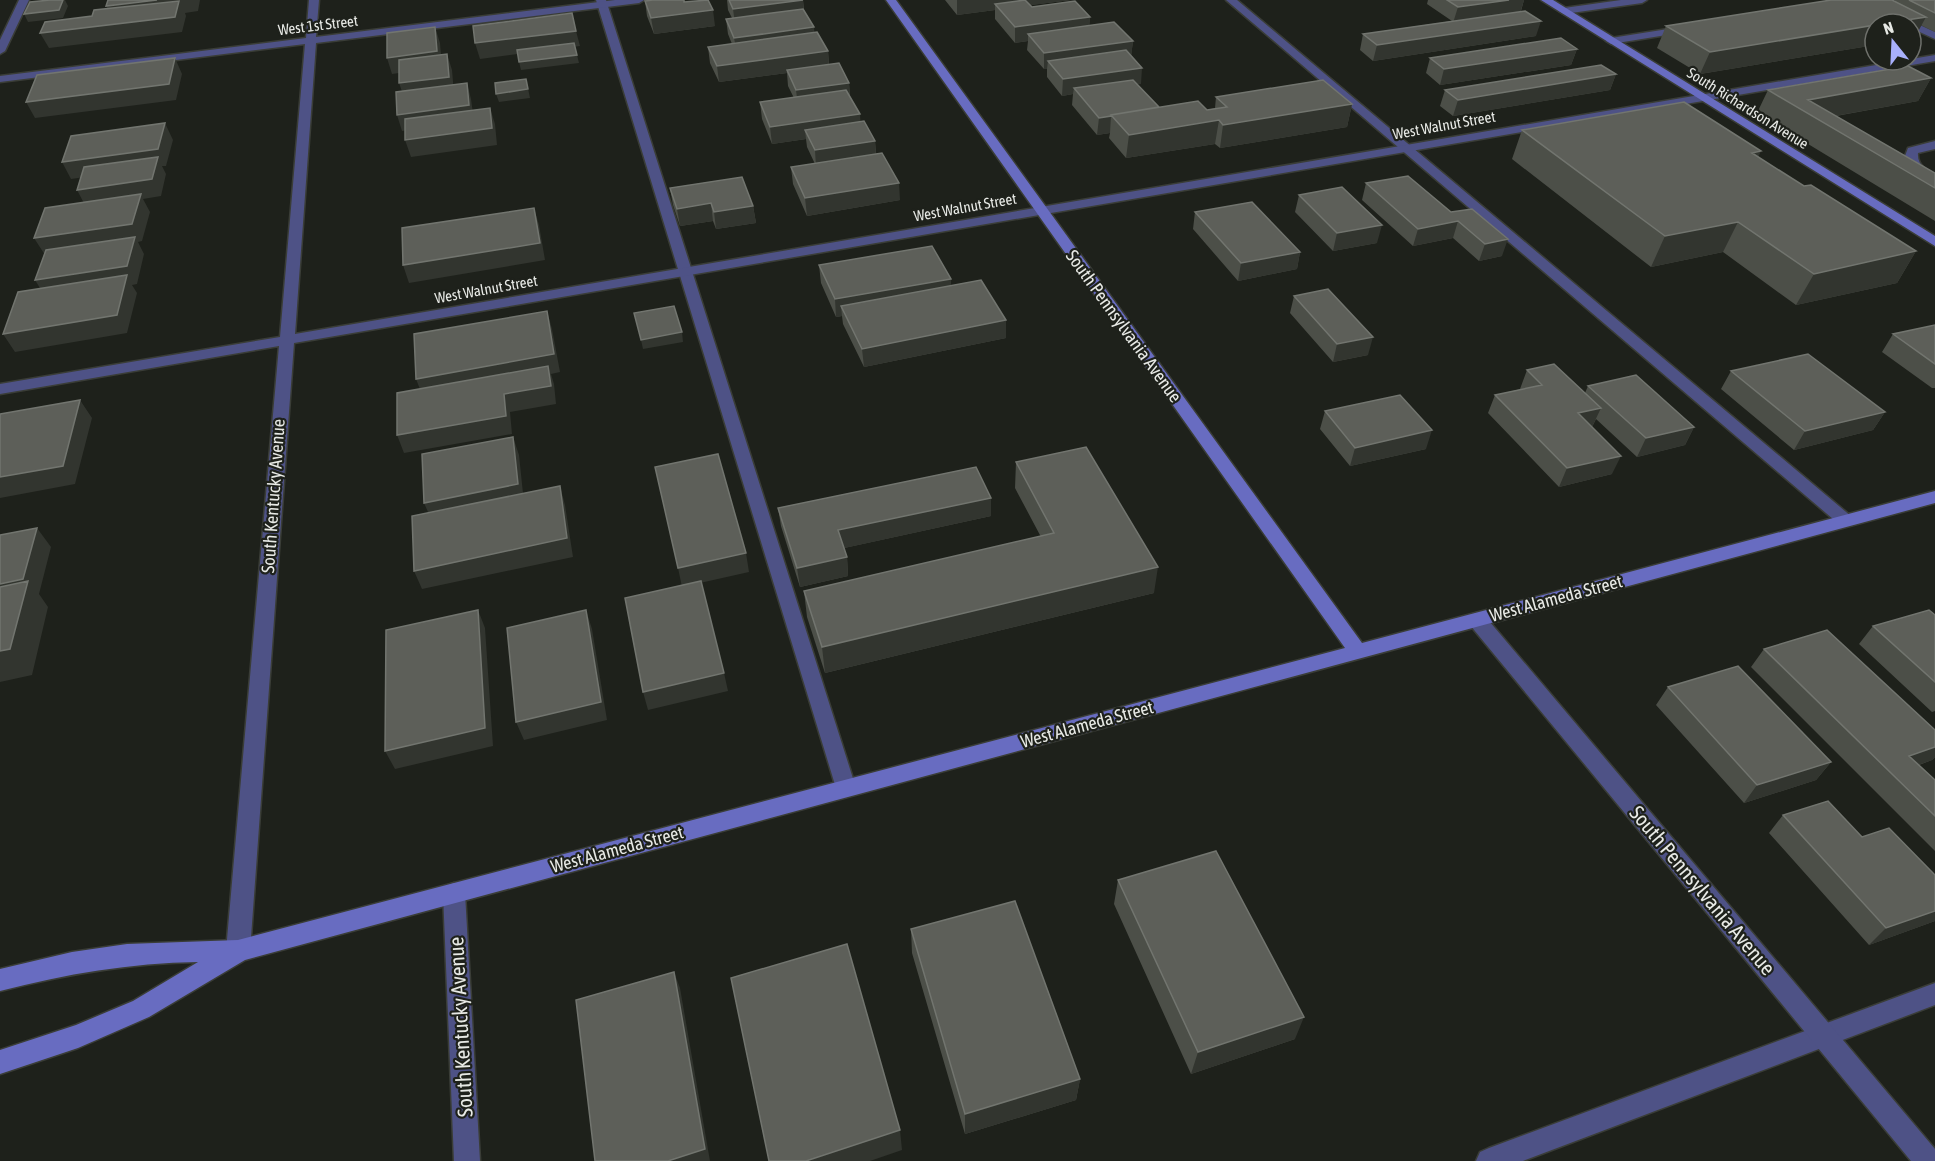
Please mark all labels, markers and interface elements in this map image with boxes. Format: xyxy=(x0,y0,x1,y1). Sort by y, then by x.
street label: West 1st Street xyxy=(277,12,359,38)
north arrow xyxy=(1863,12,1923,72)
text: N xyxy=(1881,18,1896,38)
street label: South Richardson Avenue xyxy=(1684,64,1812,152)
street label: West Walnut Street xyxy=(1391,108,1497,142)
street label: West Walnut Street xyxy=(912,190,1018,224)
street label: South Pennsylvania Avenue xyxy=(1062,246,1186,406)
street label: West Walnut Street xyxy=(433,272,539,306)
street label: South Kentucky Avenue xyxy=(257,418,289,574)
street label: West Alameda Street xyxy=(1487,570,1625,626)
street label: West Alameda Street xyxy=(1018,696,1156,752)
street label: South Pennsylvania Avenue xyxy=(1625,801,1781,979)
street label: West Alameda Street xyxy=(548,821,686,877)
street label: South Kentucky Avenue xyxy=(443,936,477,1118)

